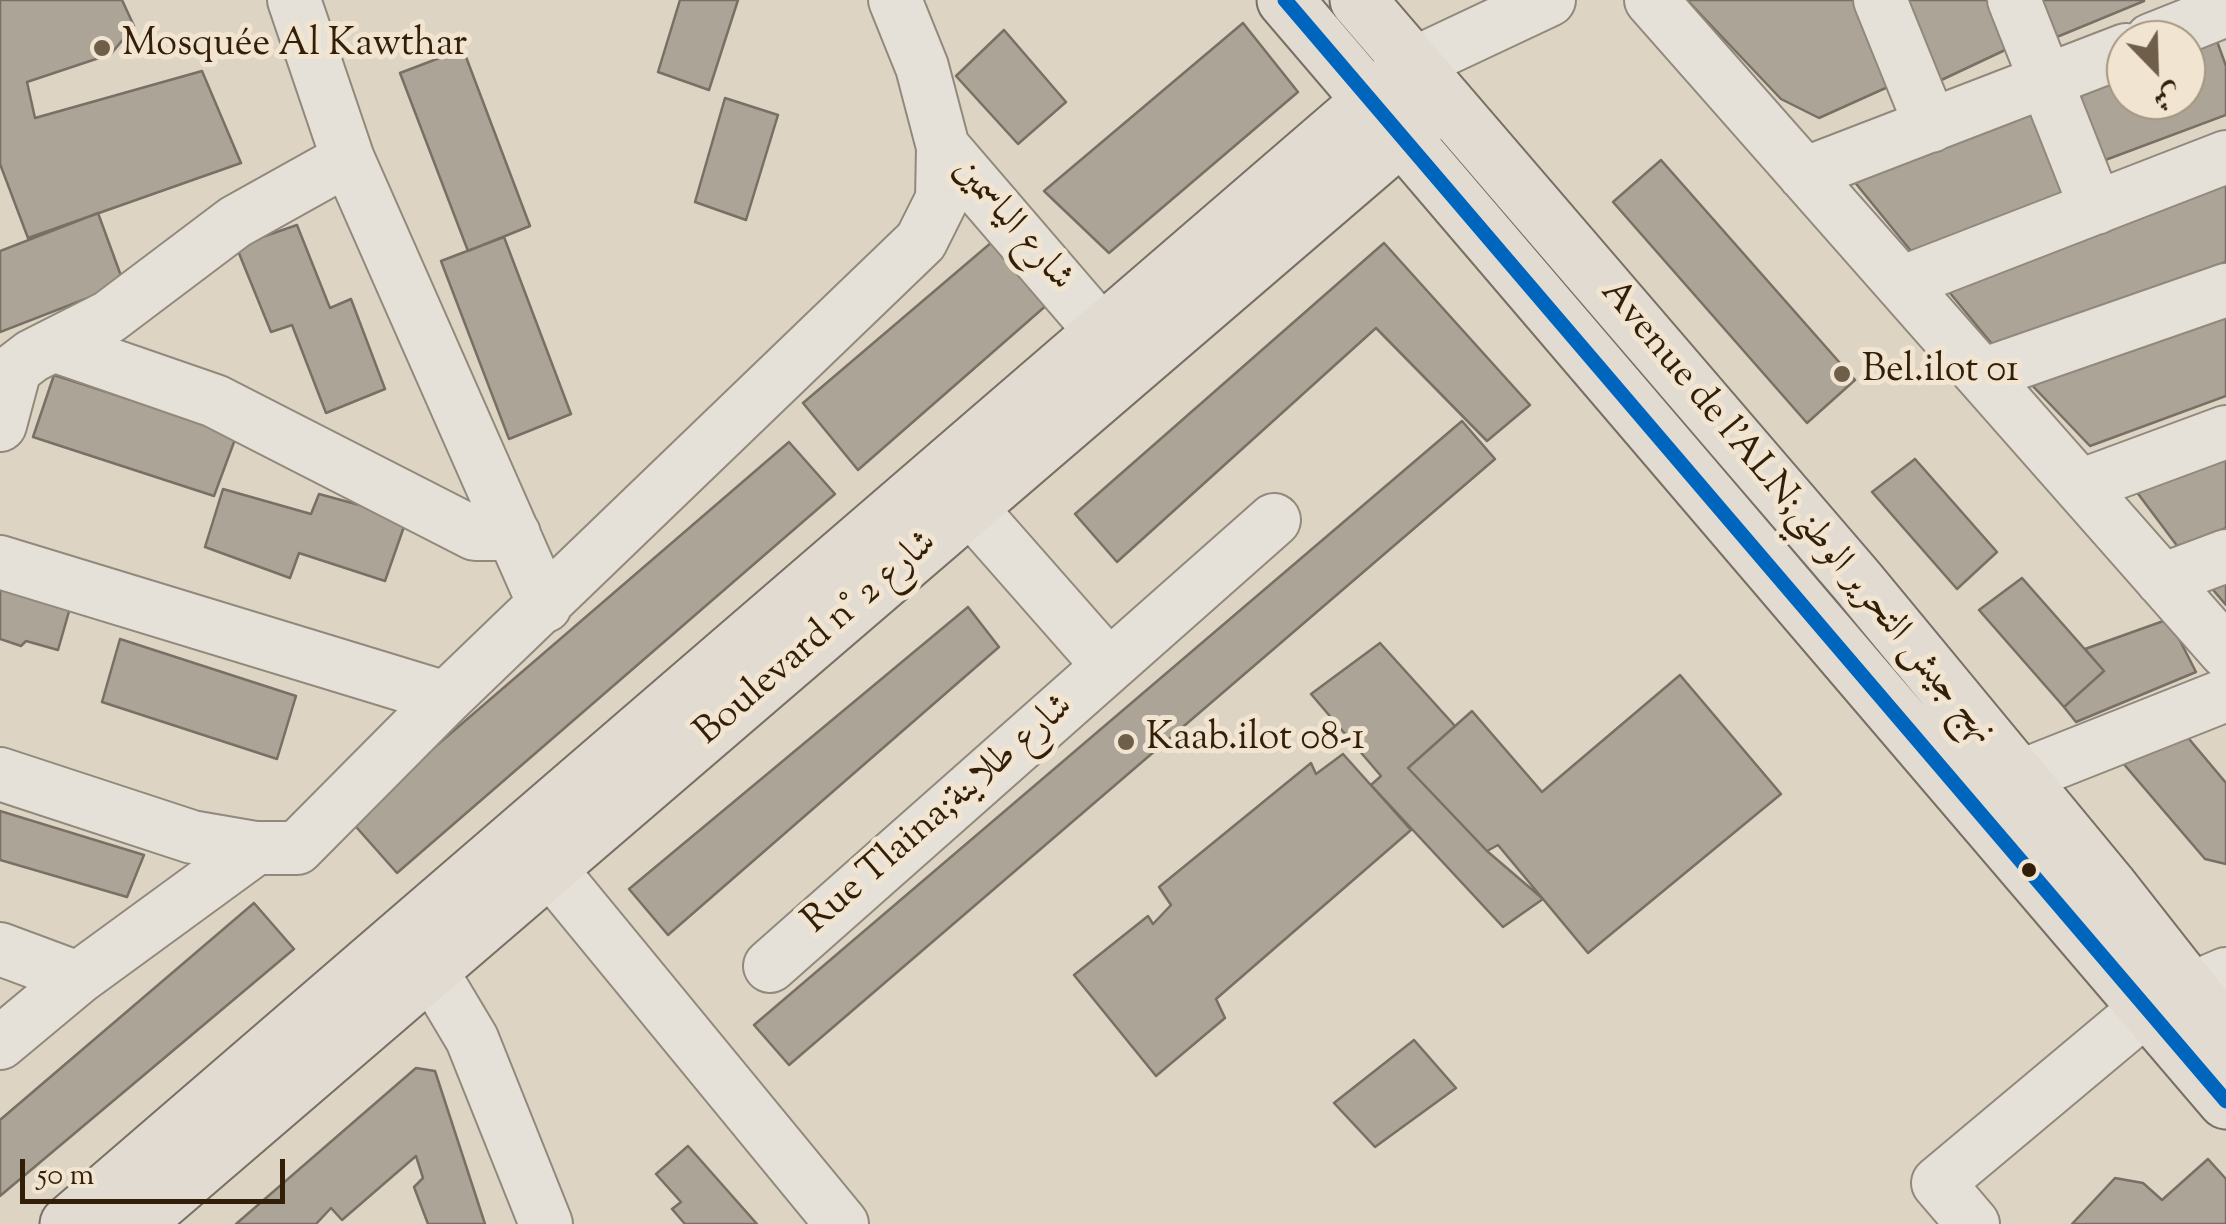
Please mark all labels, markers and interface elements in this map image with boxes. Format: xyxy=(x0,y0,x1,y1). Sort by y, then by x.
north arrow xyxy=(2106,20,2206,120)
place label: Mosquée Al Kawthar xyxy=(122,25,467,71)
marker: Mosquée Al Kawthar xyxy=(91,37,113,59)
text: ش xyxy=(2146,72,2188,120)
street label: شارع الياسمين xyxy=(941,150,1081,302)
street label: Avenue de l'ALN;نهج جيش التحرير الوطني xyxy=(1588,272,2004,756)
place label: Bel.ilot 01 xyxy=(1862,351,2019,397)
marker: Bel.ilot 01 xyxy=(1831,363,1853,385)
street label: Boulevard n° شارع 2 xyxy=(688,522,948,758)
street label: Rue Tlaina;شارع طلاينة xyxy=(795,686,1085,946)
place label: Kaab.ilot 08-1 xyxy=(1146,719,1365,765)
marker: Kaab.ilot 08-1 xyxy=(1115,731,1137,753)
unlabelled marker xyxy=(2019,860,2039,880)
scale bar xyxy=(25,1139,290,1201)
text: 50 m xyxy=(37,1155,94,1198)

